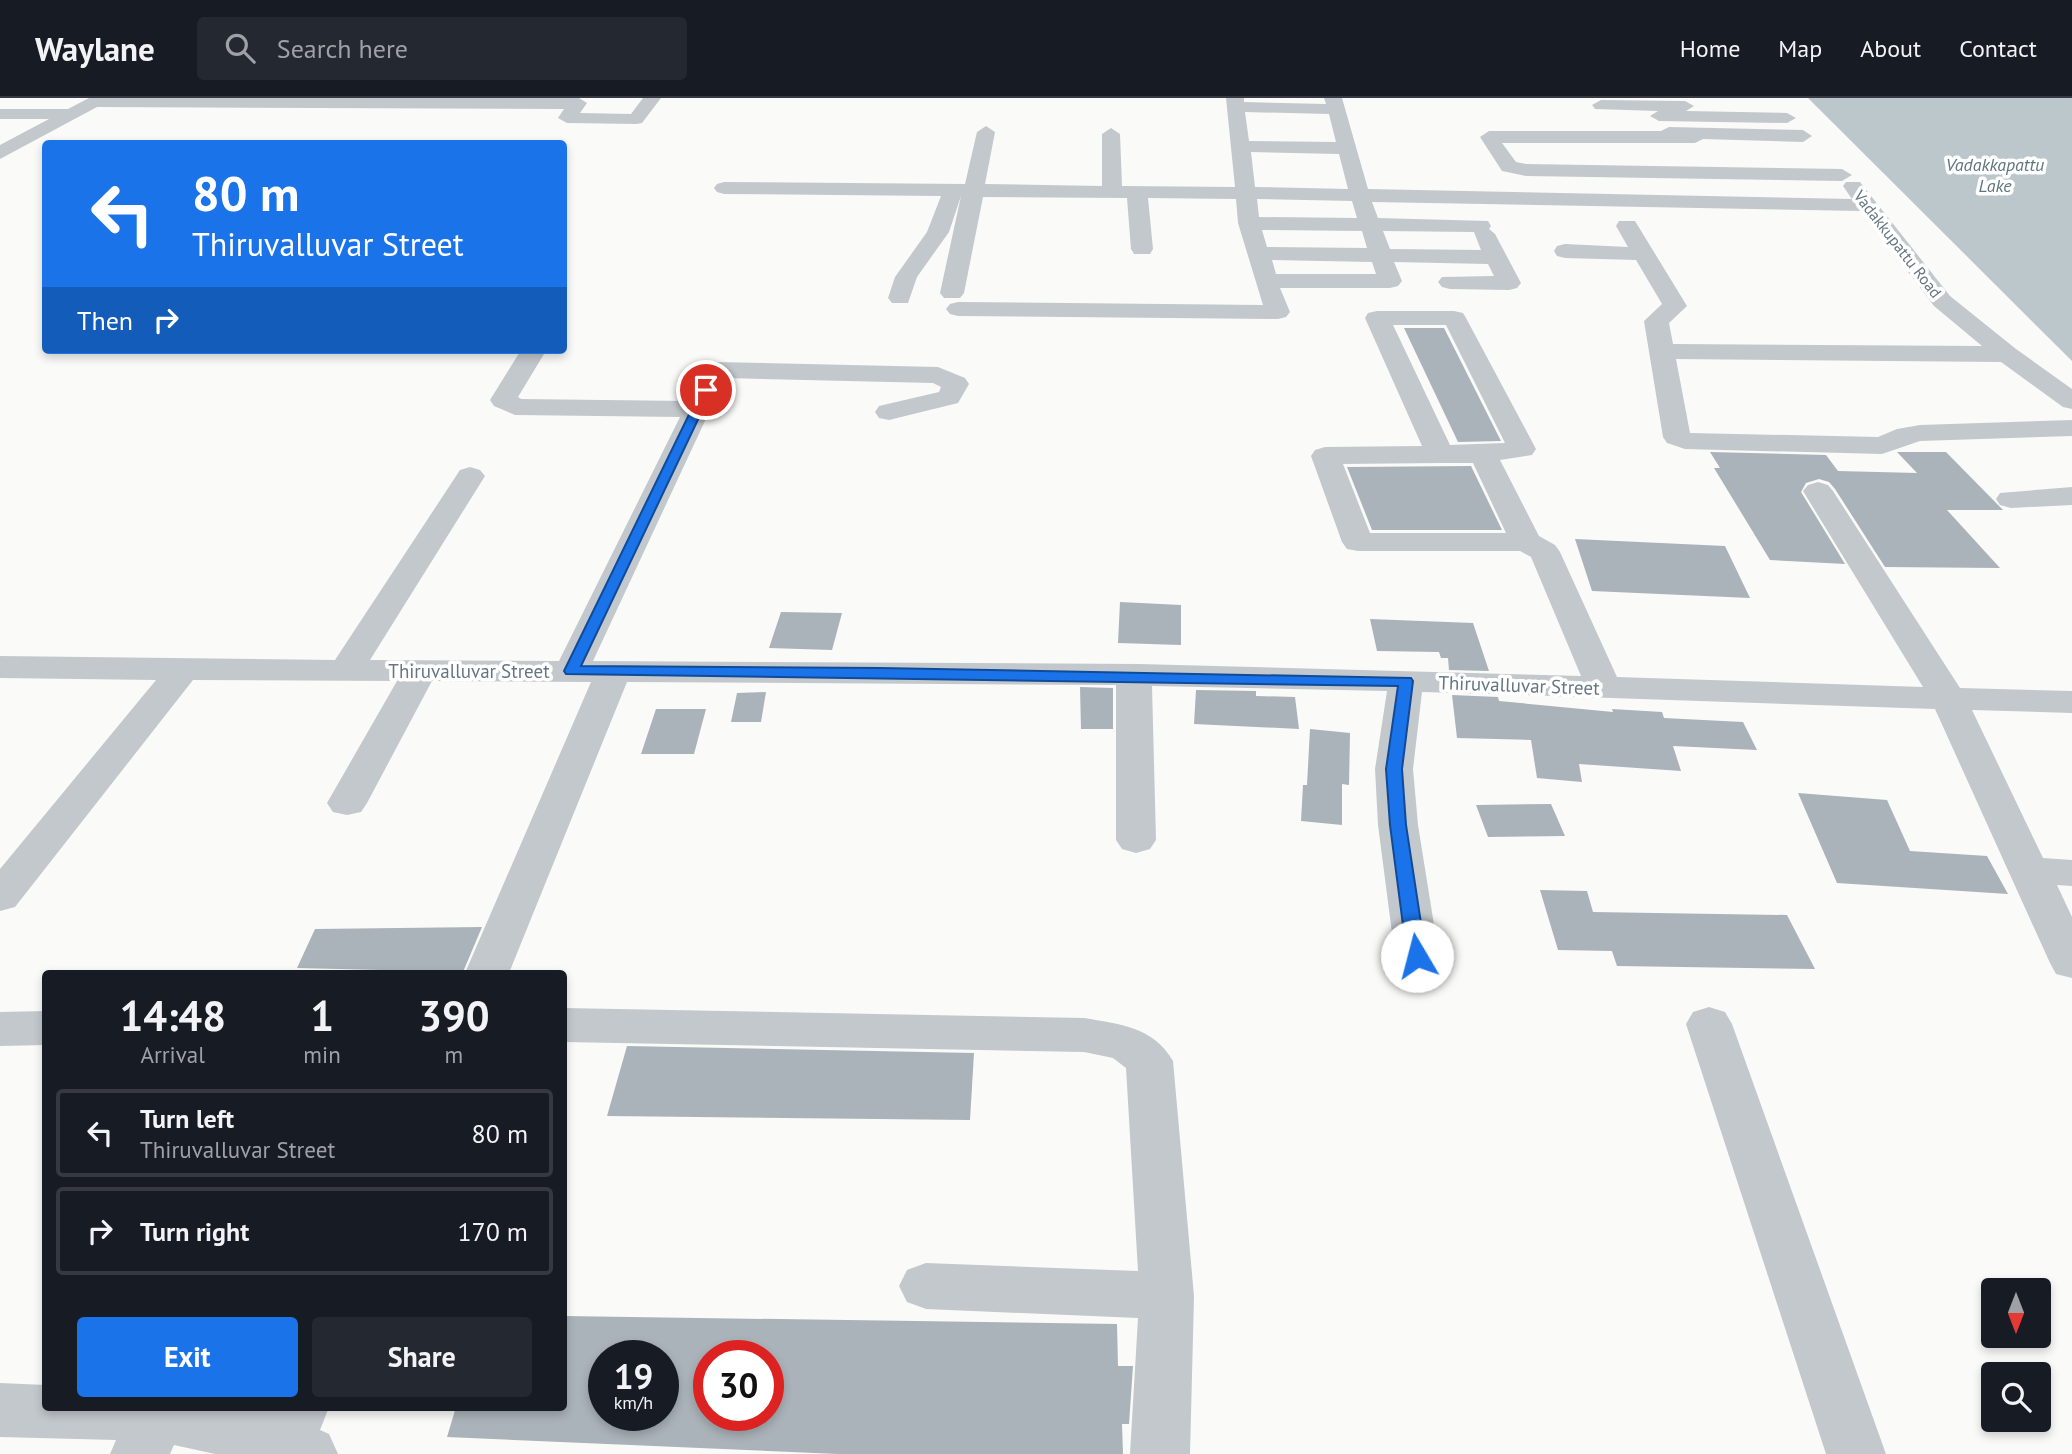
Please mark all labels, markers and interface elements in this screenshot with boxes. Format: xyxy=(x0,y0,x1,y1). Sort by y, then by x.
search box xyxy=(197,17,687,80)
text: Waylane xyxy=(35,27,155,70)
icon: search xyxy=(221,29,259,67)
text: Search here xyxy=(277,32,408,65)
text: Home xyxy=(1680,33,1740,64)
text: Map xyxy=(1778,33,1822,64)
text: About xyxy=(1860,33,1921,64)
text: Contact xyxy=(1959,33,2037,64)
water label: Vadakkapattu Lake xyxy=(1946,153,2044,197)
text: 80 m xyxy=(192,161,299,225)
icon: left xyxy=(77,168,168,259)
street label: Vadakkupattu Road xyxy=(1849,185,1946,302)
text: Thiruvalluvar Street xyxy=(192,223,464,265)
icon: right xyxy=(147,301,185,339)
text: Then xyxy=(77,304,133,337)
pin xyxy=(676,360,736,420)
icon: arrive xyxy=(687,371,725,409)
street label: Thiruvalluvar Street xyxy=(388,659,550,683)
street label: Thiruvalluvar Street xyxy=(1438,670,1601,700)
position arrow xyxy=(1380,919,1454,993)
text: 14:48 xyxy=(119,988,226,1043)
text: 1 xyxy=(310,988,334,1043)
text: 390 xyxy=(418,988,490,1043)
text: Arrival xyxy=(140,1040,205,1069)
text: min xyxy=(303,1040,341,1069)
text: m xyxy=(445,1040,463,1069)
text: Turn left xyxy=(140,1102,234,1135)
icon: left xyxy=(81,1114,119,1152)
text: 80 m xyxy=(472,1117,528,1150)
text: Thiruvalluvar Street xyxy=(140,1135,335,1164)
icon: right xyxy=(81,1212,119,1250)
text: Turn right xyxy=(140,1215,249,1248)
text: 170 m xyxy=(457,1215,528,1248)
north arrow xyxy=(1981,1278,2051,1348)
map controls xyxy=(1981,1278,2051,1432)
button: Exit xyxy=(77,1317,298,1397)
button: Share xyxy=(312,1317,532,1397)
speed limit sign: 30 xyxy=(693,1340,784,1431)
text: 19 xyxy=(614,1353,653,1399)
button: search xyxy=(1981,1362,2051,1432)
text: km/h xyxy=(614,1391,653,1414)

